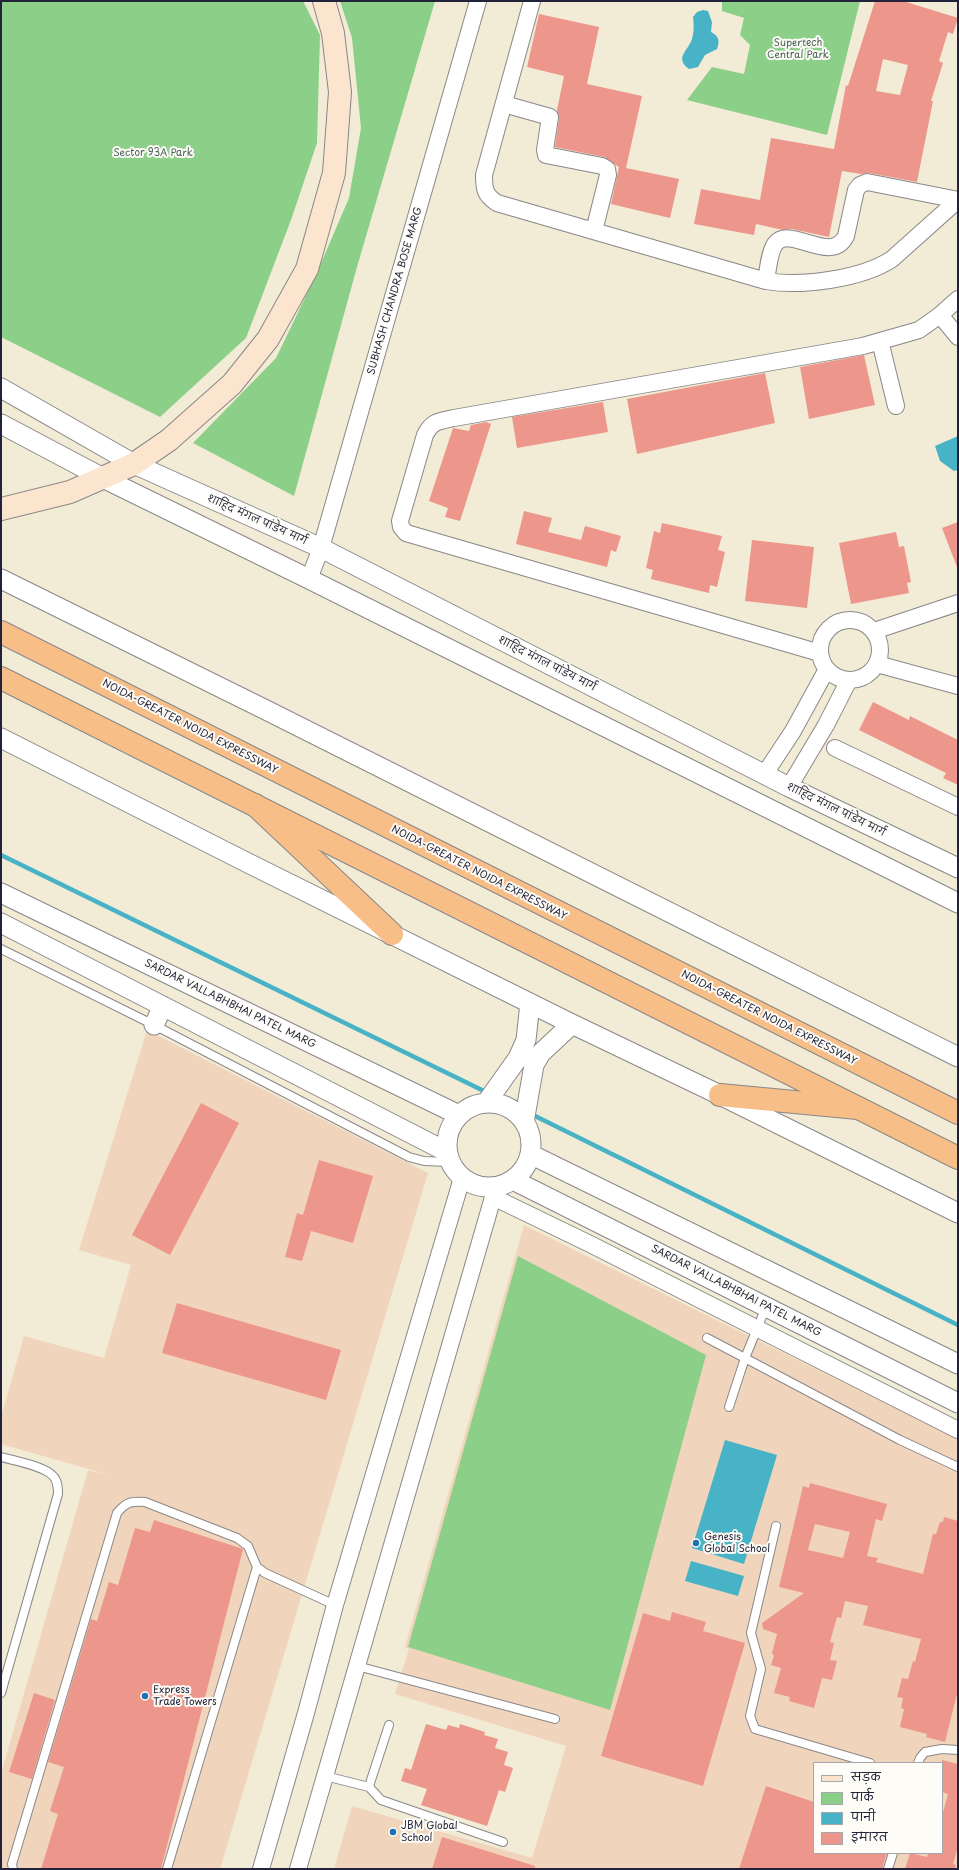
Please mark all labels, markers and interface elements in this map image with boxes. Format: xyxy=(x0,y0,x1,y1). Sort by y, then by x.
park label: Supertech Central Park xyxy=(767,37,829,60)
park label: Sector 93A Park xyxy=(113,147,193,159)
street label: SUBHASH CHANDRA BOSE MARG xyxy=(365,206,425,376)
street label: शाहिद मंगल पांडेय मार्ग xyxy=(205,492,309,548)
street label: शाहिद मंगल पांडेय मार्ग xyxy=(496,634,598,694)
street label: NOIDA-GREATER NOIDA EXPRESSWAY xyxy=(100,677,280,777)
street label: शाहिद मंगल पांडेय मार्ग xyxy=(785,781,887,839)
street label: NOIDA-GREATER NOIDA EXPRESSWAY xyxy=(389,823,569,923)
street label: SARDAR VALLABHBHAI PATEL MARG xyxy=(142,957,318,1051)
street label: NOIDA-GREATER NOIDA EXPRESSWAY xyxy=(679,968,859,1068)
street label: SARDAR VALLABHBHAI PATEL MARG xyxy=(649,1243,823,1339)
place label: Genesis Global School xyxy=(704,1531,770,1554)
marker: Genesis Global School xyxy=(691,1538,701,1548)
place label: Express Trade Towers xyxy=(153,1684,217,1708)
marker: Express Trade Towers xyxy=(140,1691,150,1701)
legend xyxy=(813,1762,943,1854)
text: सड़क xyxy=(851,1767,881,1785)
text: पार्क xyxy=(851,1787,874,1805)
text: पानी xyxy=(851,1807,876,1825)
place label: JBM Global School xyxy=(401,1820,458,1844)
marker: JBM Global School xyxy=(388,1827,398,1837)
text: इमारत xyxy=(851,1827,888,1845)

